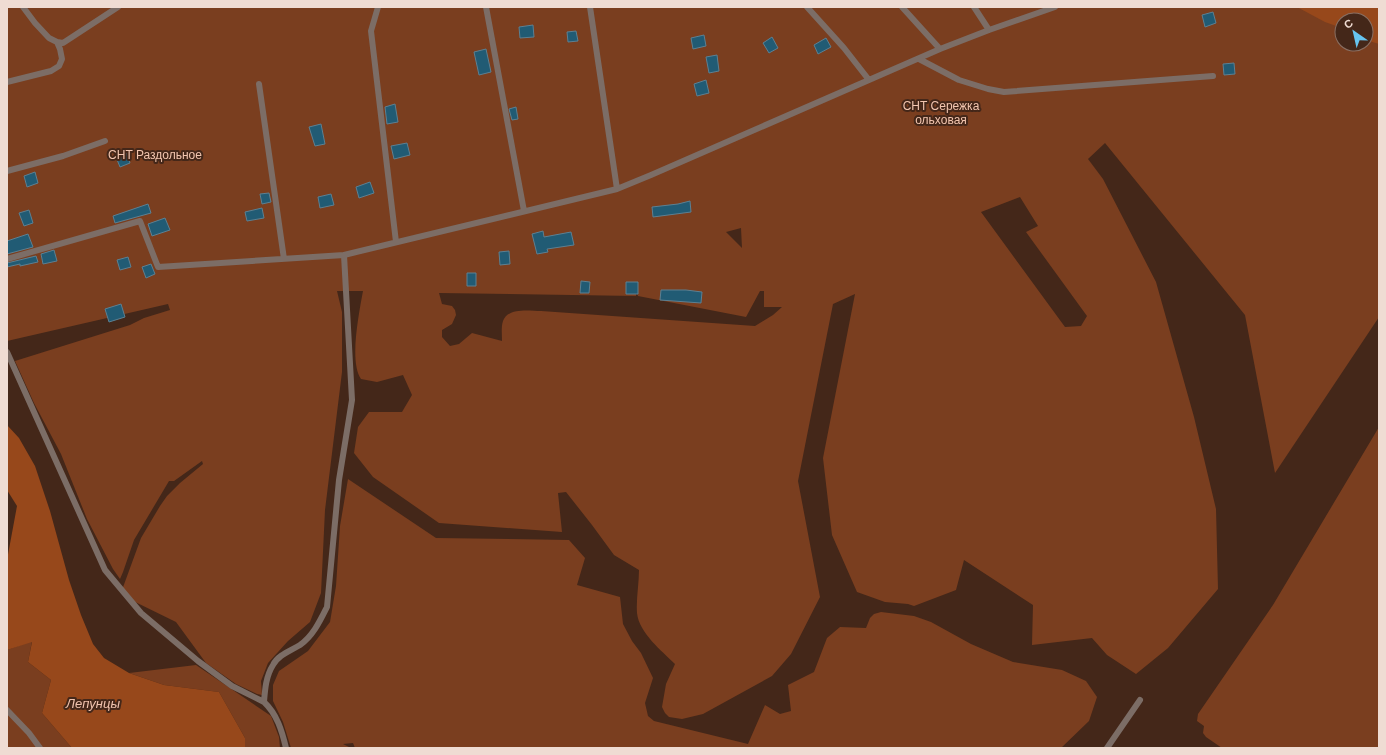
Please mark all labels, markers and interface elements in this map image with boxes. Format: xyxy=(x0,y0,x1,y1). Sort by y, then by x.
north arrow xyxy=(1334,12,1374,52)
text: С xyxy=(1341,16,1356,32)
park label: СНТ Сережка ольховая xyxy=(903,98,980,128)
park label: СНТ Раздольное xyxy=(108,147,202,163)
water label: Лепунцы xyxy=(65,695,120,712)

